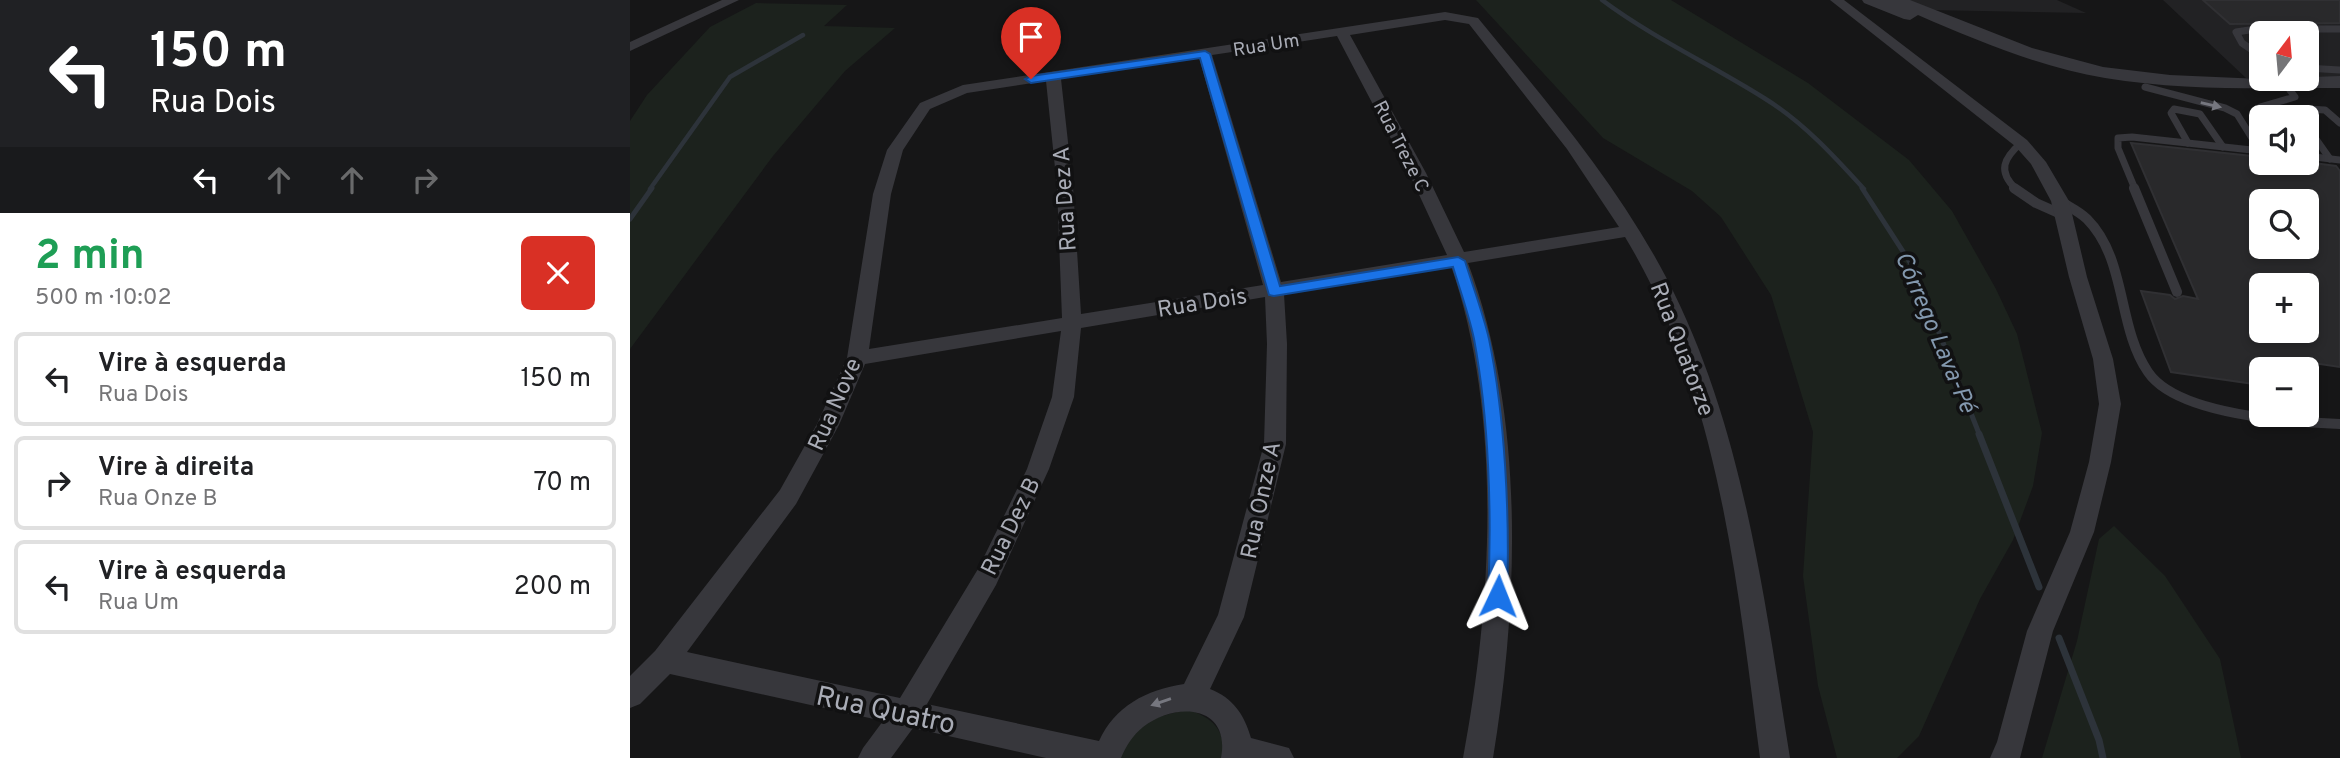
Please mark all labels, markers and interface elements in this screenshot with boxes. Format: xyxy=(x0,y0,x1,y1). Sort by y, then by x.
pin xyxy=(1001,7,1061,79)
icon: arrive xyxy=(1012,18,1050,56)
north arrow xyxy=(2249,21,2319,91)
map controls xyxy=(2249,21,2319,427)
text: 150 m xyxy=(150,23,287,85)
icon: left xyxy=(35,28,126,119)
street label: Rua Um xyxy=(1231,29,1301,63)
text: Rua Dois xyxy=(150,84,276,124)
street label: Rua Treze C xyxy=(1367,97,1434,197)
one-way arrow xyxy=(2200,99,2222,110)
button: sound xyxy=(2249,105,2319,175)
street label: Rua Dez A xyxy=(1048,145,1085,252)
icon: left xyxy=(187,161,225,199)
icon: ahead xyxy=(260,161,298,199)
icon: ahead xyxy=(333,161,371,199)
icon: right xyxy=(406,161,444,199)
button: search xyxy=(2249,189,2319,259)
text: 2 min xyxy=(35,231,145,284)
button: close xyxy=(521,236,595,310)
water label: Córrego Lava-Pé xyxy=(1887,248,1982,419)
button: + xyxy=(2249,273,2319,343)
street label: Rua Quatorze xyxy=(1642,279,1719,421)
street label: Rua Dois xyxy=(1155,283,1249,326)
text: 500 m · 10:02 xyxy=(35,284,172,313)
text: Vire à esquerda xyxy=(98,348,286,381)
street label: Rua Nove xyxy=(803,354,870,456)
button: − xyxy=(2249,357,2319,427)
icon: left xyxy=(39,360,77,398)
text: 150 m xyxy=(520,363,591,396)
text: Rua Dois xyxy=(98,381,188,410)
street label: Rua Onze A xyxy=(1236,439,1289,562)
text: Vire à direita xyxy=(98,452,254,485)
icon: right xyxy=(39,464,77,502)
text: 70 m xyxy=(533,467,591,500)
street label: Rua Dez B xyxy=(976,473,1048,581)
text: Rua Onze B xyxy=(98,485,218,514)
text: Vire à esquerda xyxy=(98,556,286,589)
position arrow xyxy=(1461,559,1535,633)
icon: left xyxy=(39,568,77,606)
text: 200 m xyxy=(514,571,591,604)
text: Rua Um xyxy=(98,589,179,618)
street label: Rua Quatro xyxy=(812,680,958,744)
one-way arrow xyxy=(1151,697,1172,708)

